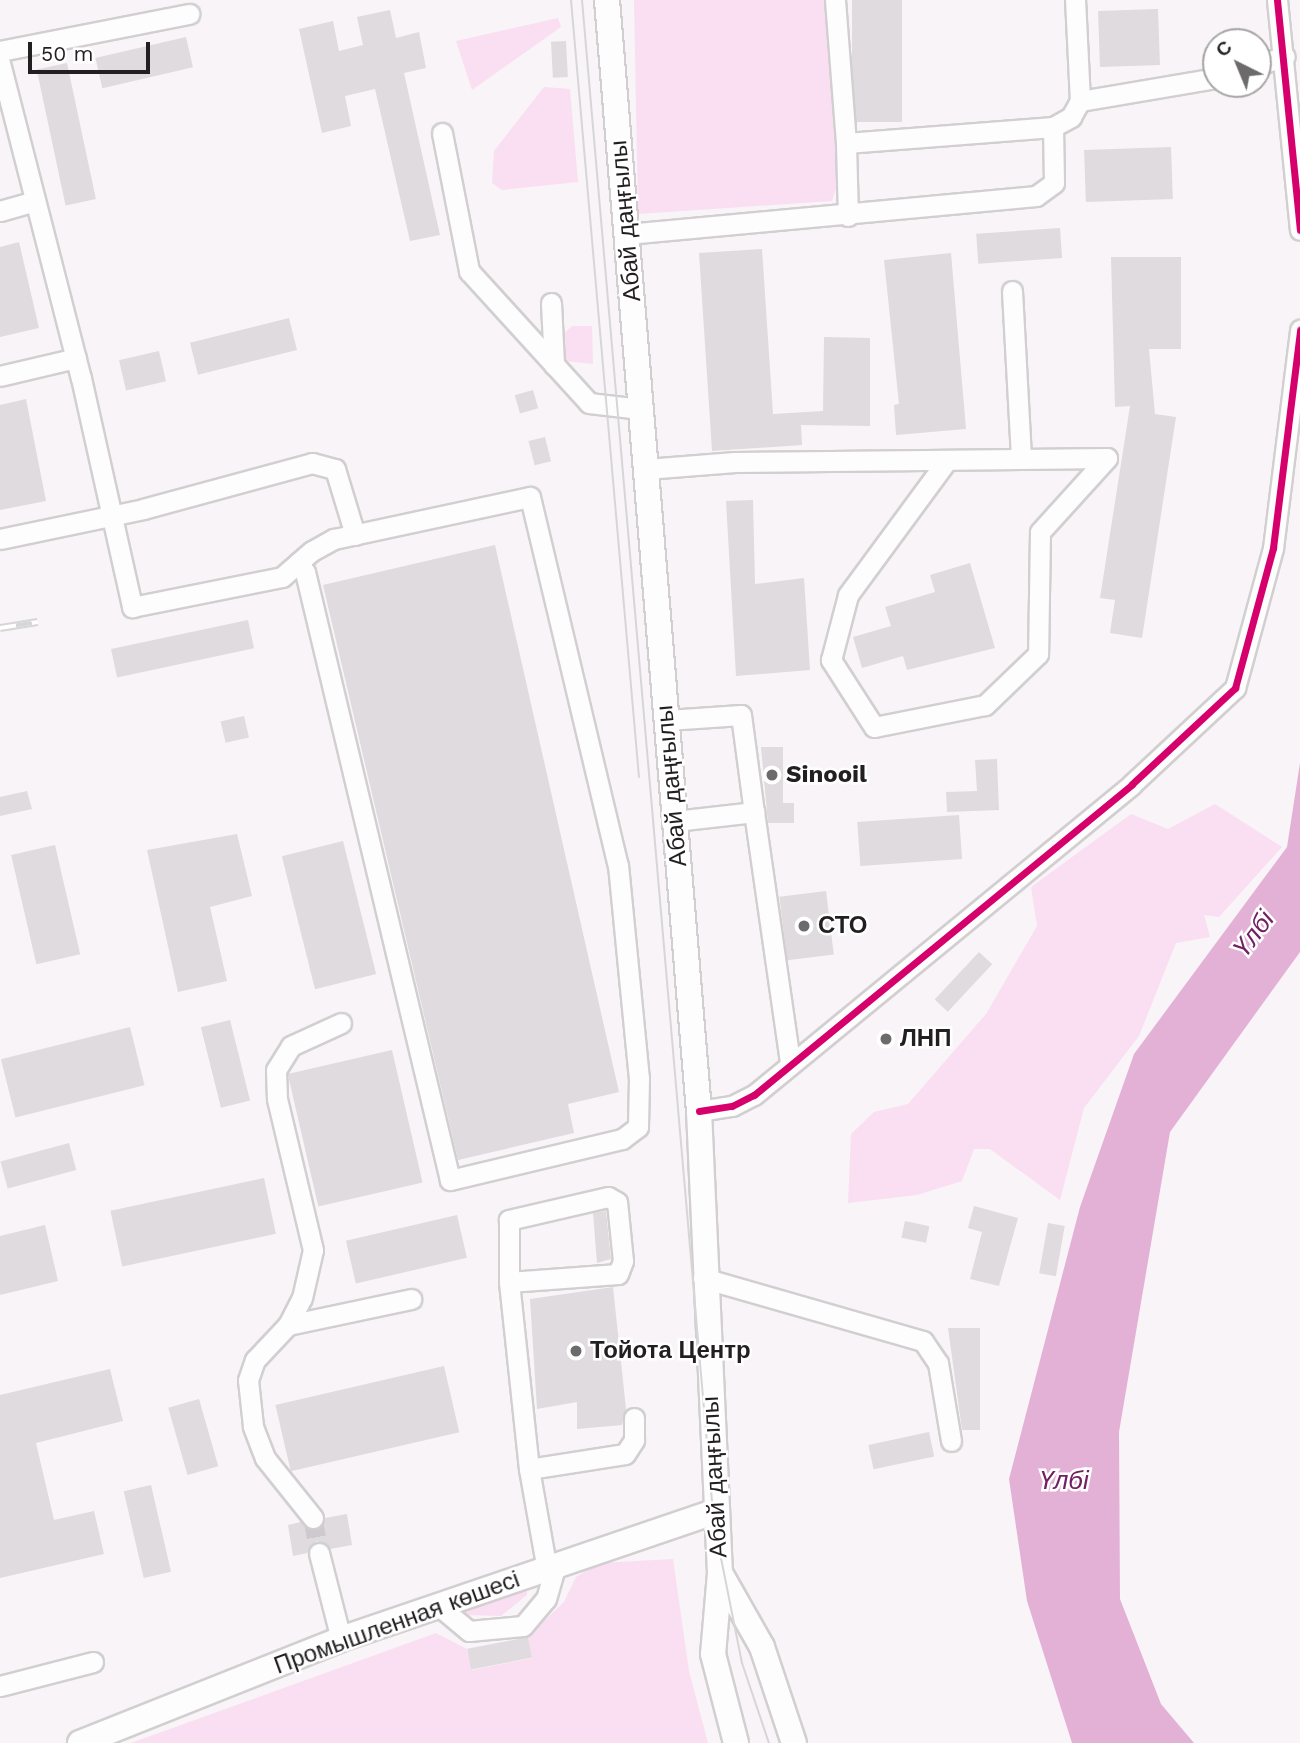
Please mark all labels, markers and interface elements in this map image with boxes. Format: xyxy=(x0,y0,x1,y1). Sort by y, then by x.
scale bar xyxy=(32,28,154,72)
north arrow xyxy=(1202,28,1272,98)
text: С xyxy=(1211,36,1237,62)
text: 50 m xyxy=(41,41,93,66)
street label: Абай даңғылы xyxy=(605,139,647,303)
street label: Абай даңғылы xyxy=(651,704,693,868)
place label: Sinooil xyxy=(786,761,867,789)
marker: Sinooil xyxy=(764,767,780,783)
water label: Үлбі xyxy=(1227,905,1281,963)
place label: СТО xyxy=(818,912,867,940)
marker: СТО xyxy=(796,918,812,934)
place label: ЛНП xyxy=(900,1025,951,1053)
marker: ЛНП xyxy=(878,1031,894,1047)
place label: Тойота Центр xyxy=(590,1337,751,1365)
marker: Тойота Центр xyxy=(568,1343,584,1359)
street label: Абай даңғылы xyxy=(696,1395,734,1559)
water label: Үлбі xyxy=(1039,1465,1089,1497)
street label: Промышленная көшесі xyxy=(270,1565,524,1681)

